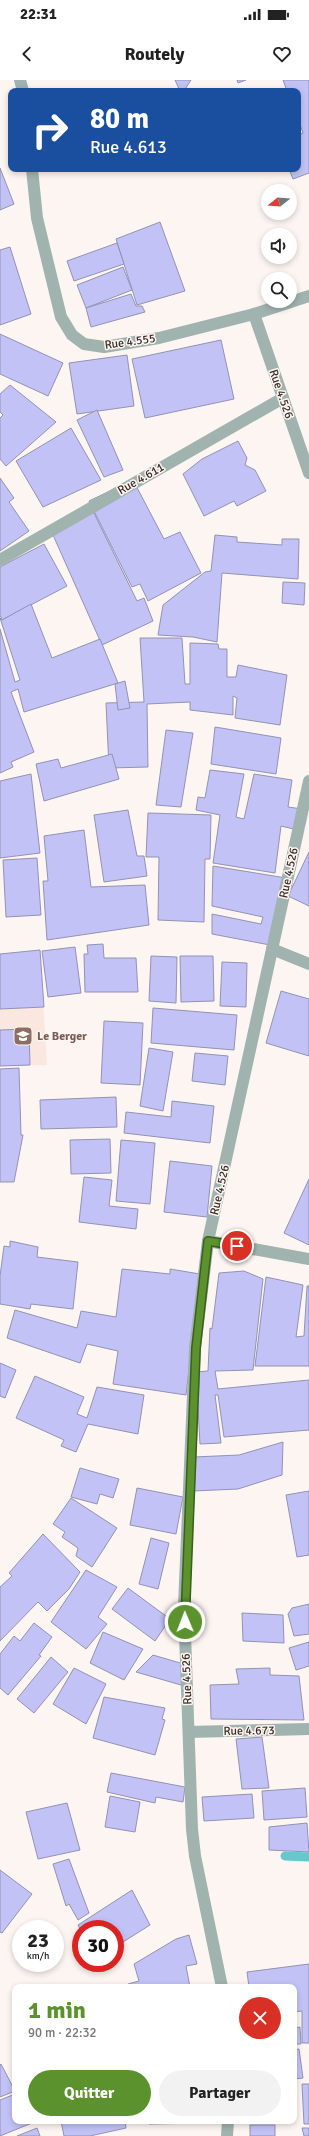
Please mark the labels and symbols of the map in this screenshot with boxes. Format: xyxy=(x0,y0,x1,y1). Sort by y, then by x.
north arrow xyxy=(261,184,297,220)
street label: Rue 4.555 xyxy=(104,331,156,353)
street label: Rue 4.526 xyxy=(266,367,296,421)
street label: Rue 4.611 xyxy=(115,460,167,498)
street label: Rue 4.526 xyxy=(276,846,302,900)
school or university icon: Le Berger xyxy=(12,1025,34,1047)
place label: Le Berger xyxy=(37,1029,87,1044)
street label: Rue 4.526 xyxy=(207,1163,233,1217)
pin xyxy=(220,1229,254,1263)
position arrow xyxy=(164,1601,206,1643)
street label: Rue 4.526 xyxy=(179,1653,195,1705)
street label: Rue 4.673 xyxy=(223,1723,275,1739)
speed limit sign: 30 xyxy=(72,1920,124,1972)

